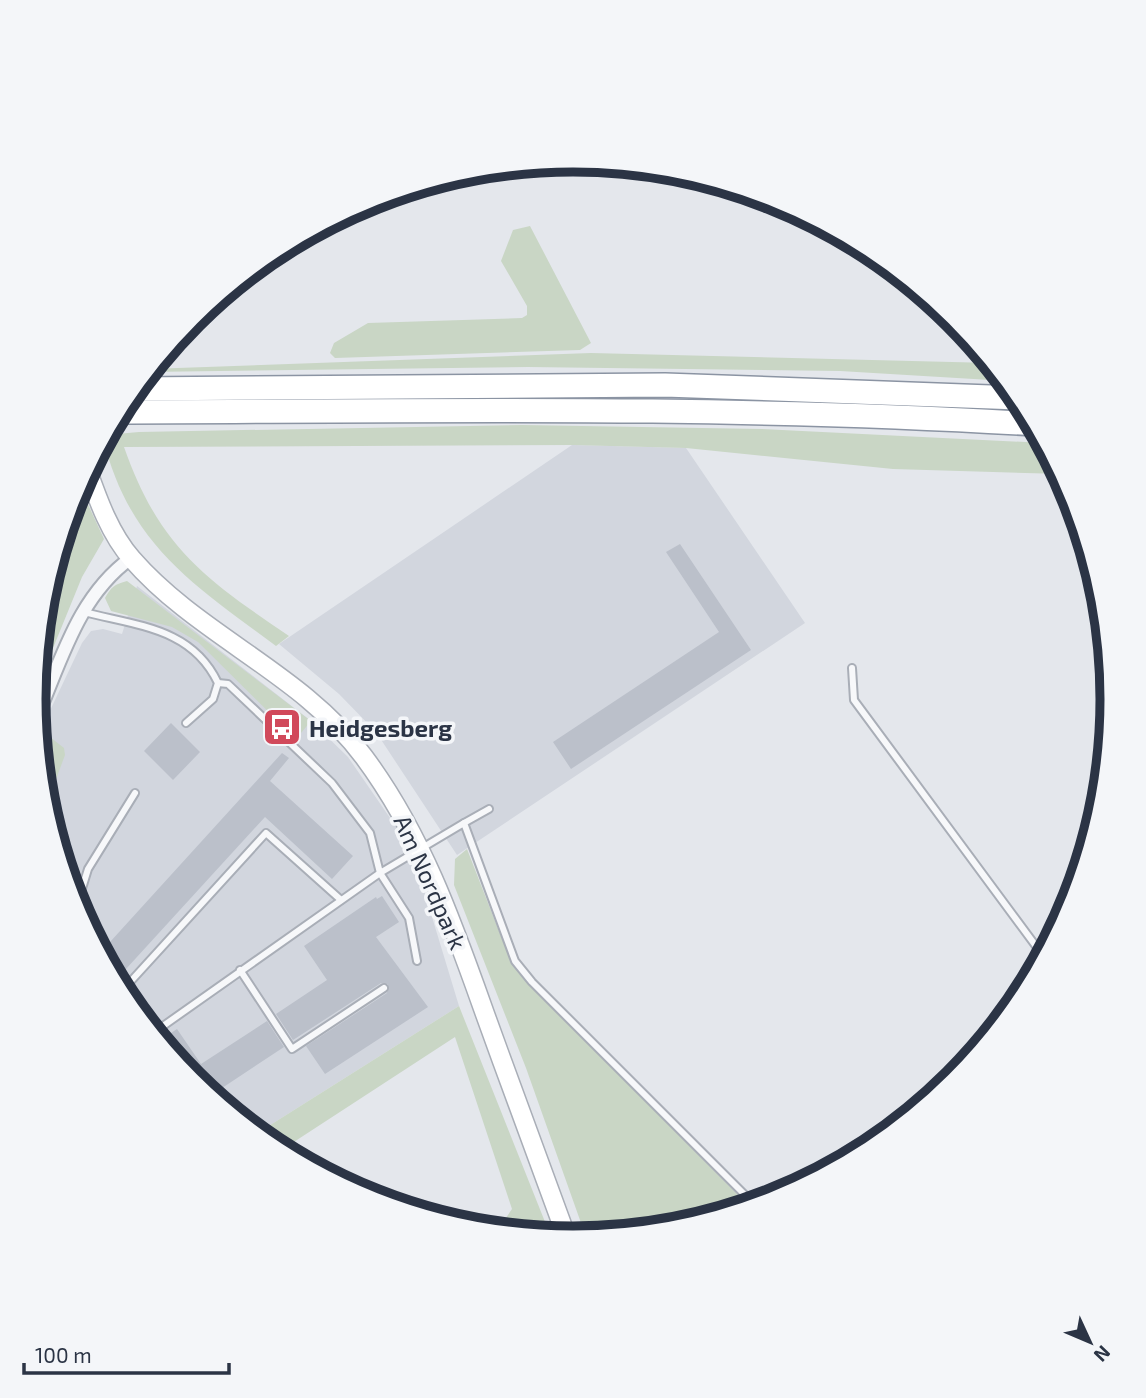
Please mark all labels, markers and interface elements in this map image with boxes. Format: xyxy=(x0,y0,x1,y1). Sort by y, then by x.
bus stop icon: Heidgesberg xyxy=(261,706,303,748)
place label: Heidgesberg xyxy=(309,713,452,742)
street label: Am Nordpark xyxy=(388,810,474,954)
north arrow xyxy=(1055,1307,1125,1377)
scale bar xyxy=(24,1332,229,1376)
text: N xyxy=(1090,1341,1116,1367)
text: 100 m xyxy=(35,1342,92,1367)

